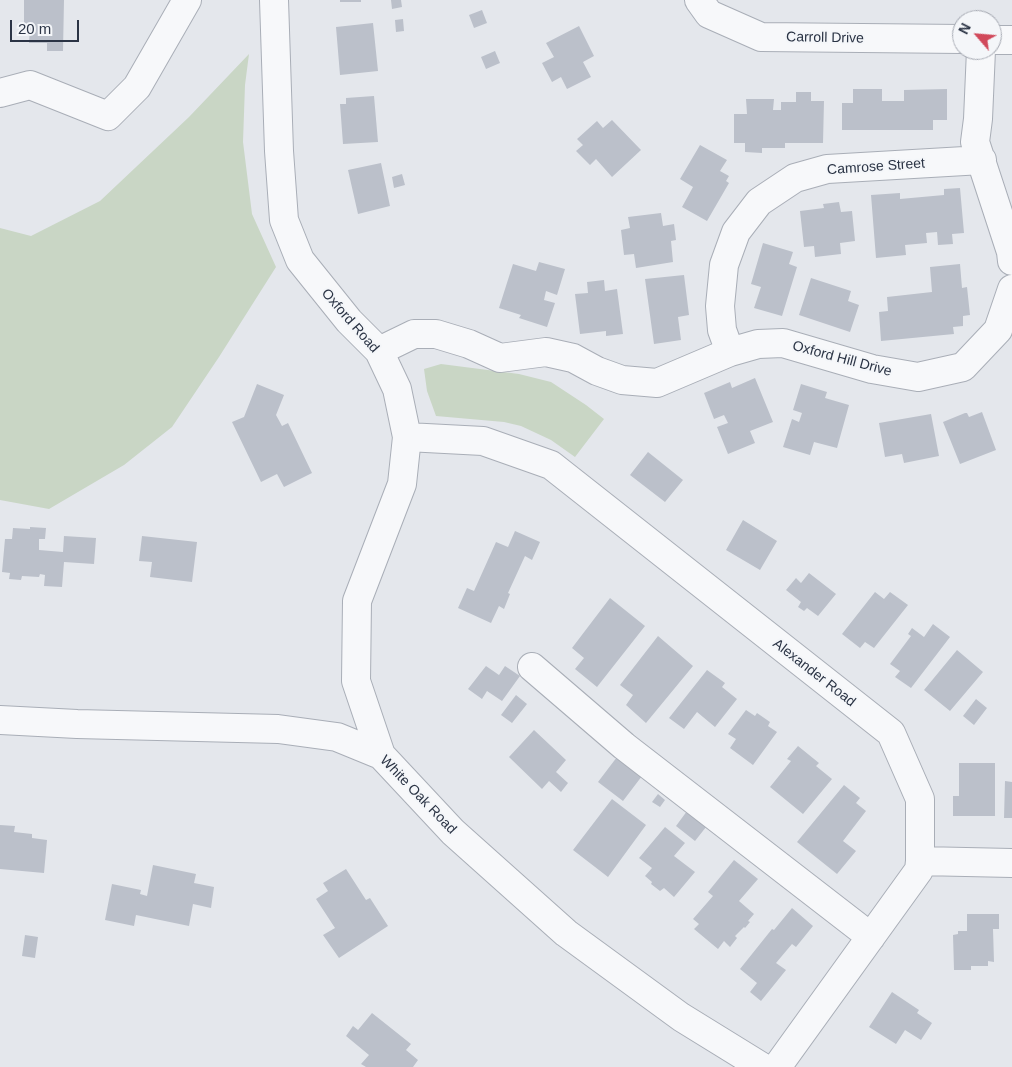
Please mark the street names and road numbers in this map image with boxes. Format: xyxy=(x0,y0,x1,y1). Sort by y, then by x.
street label: Carroll Drive xyxy=(786,29,864,47)
street label: Camrose Street xyxy=(827,155,925,179)
street label: Oxford Road xyxy=(318,286,382,356)
street label: Oxford Hill Drive xyxy=(791,338,893,380)
street label: Alexander Road xyxy=(769,635,859,711)
street label: White Oak Road xyxy=(376,752,460,838)

